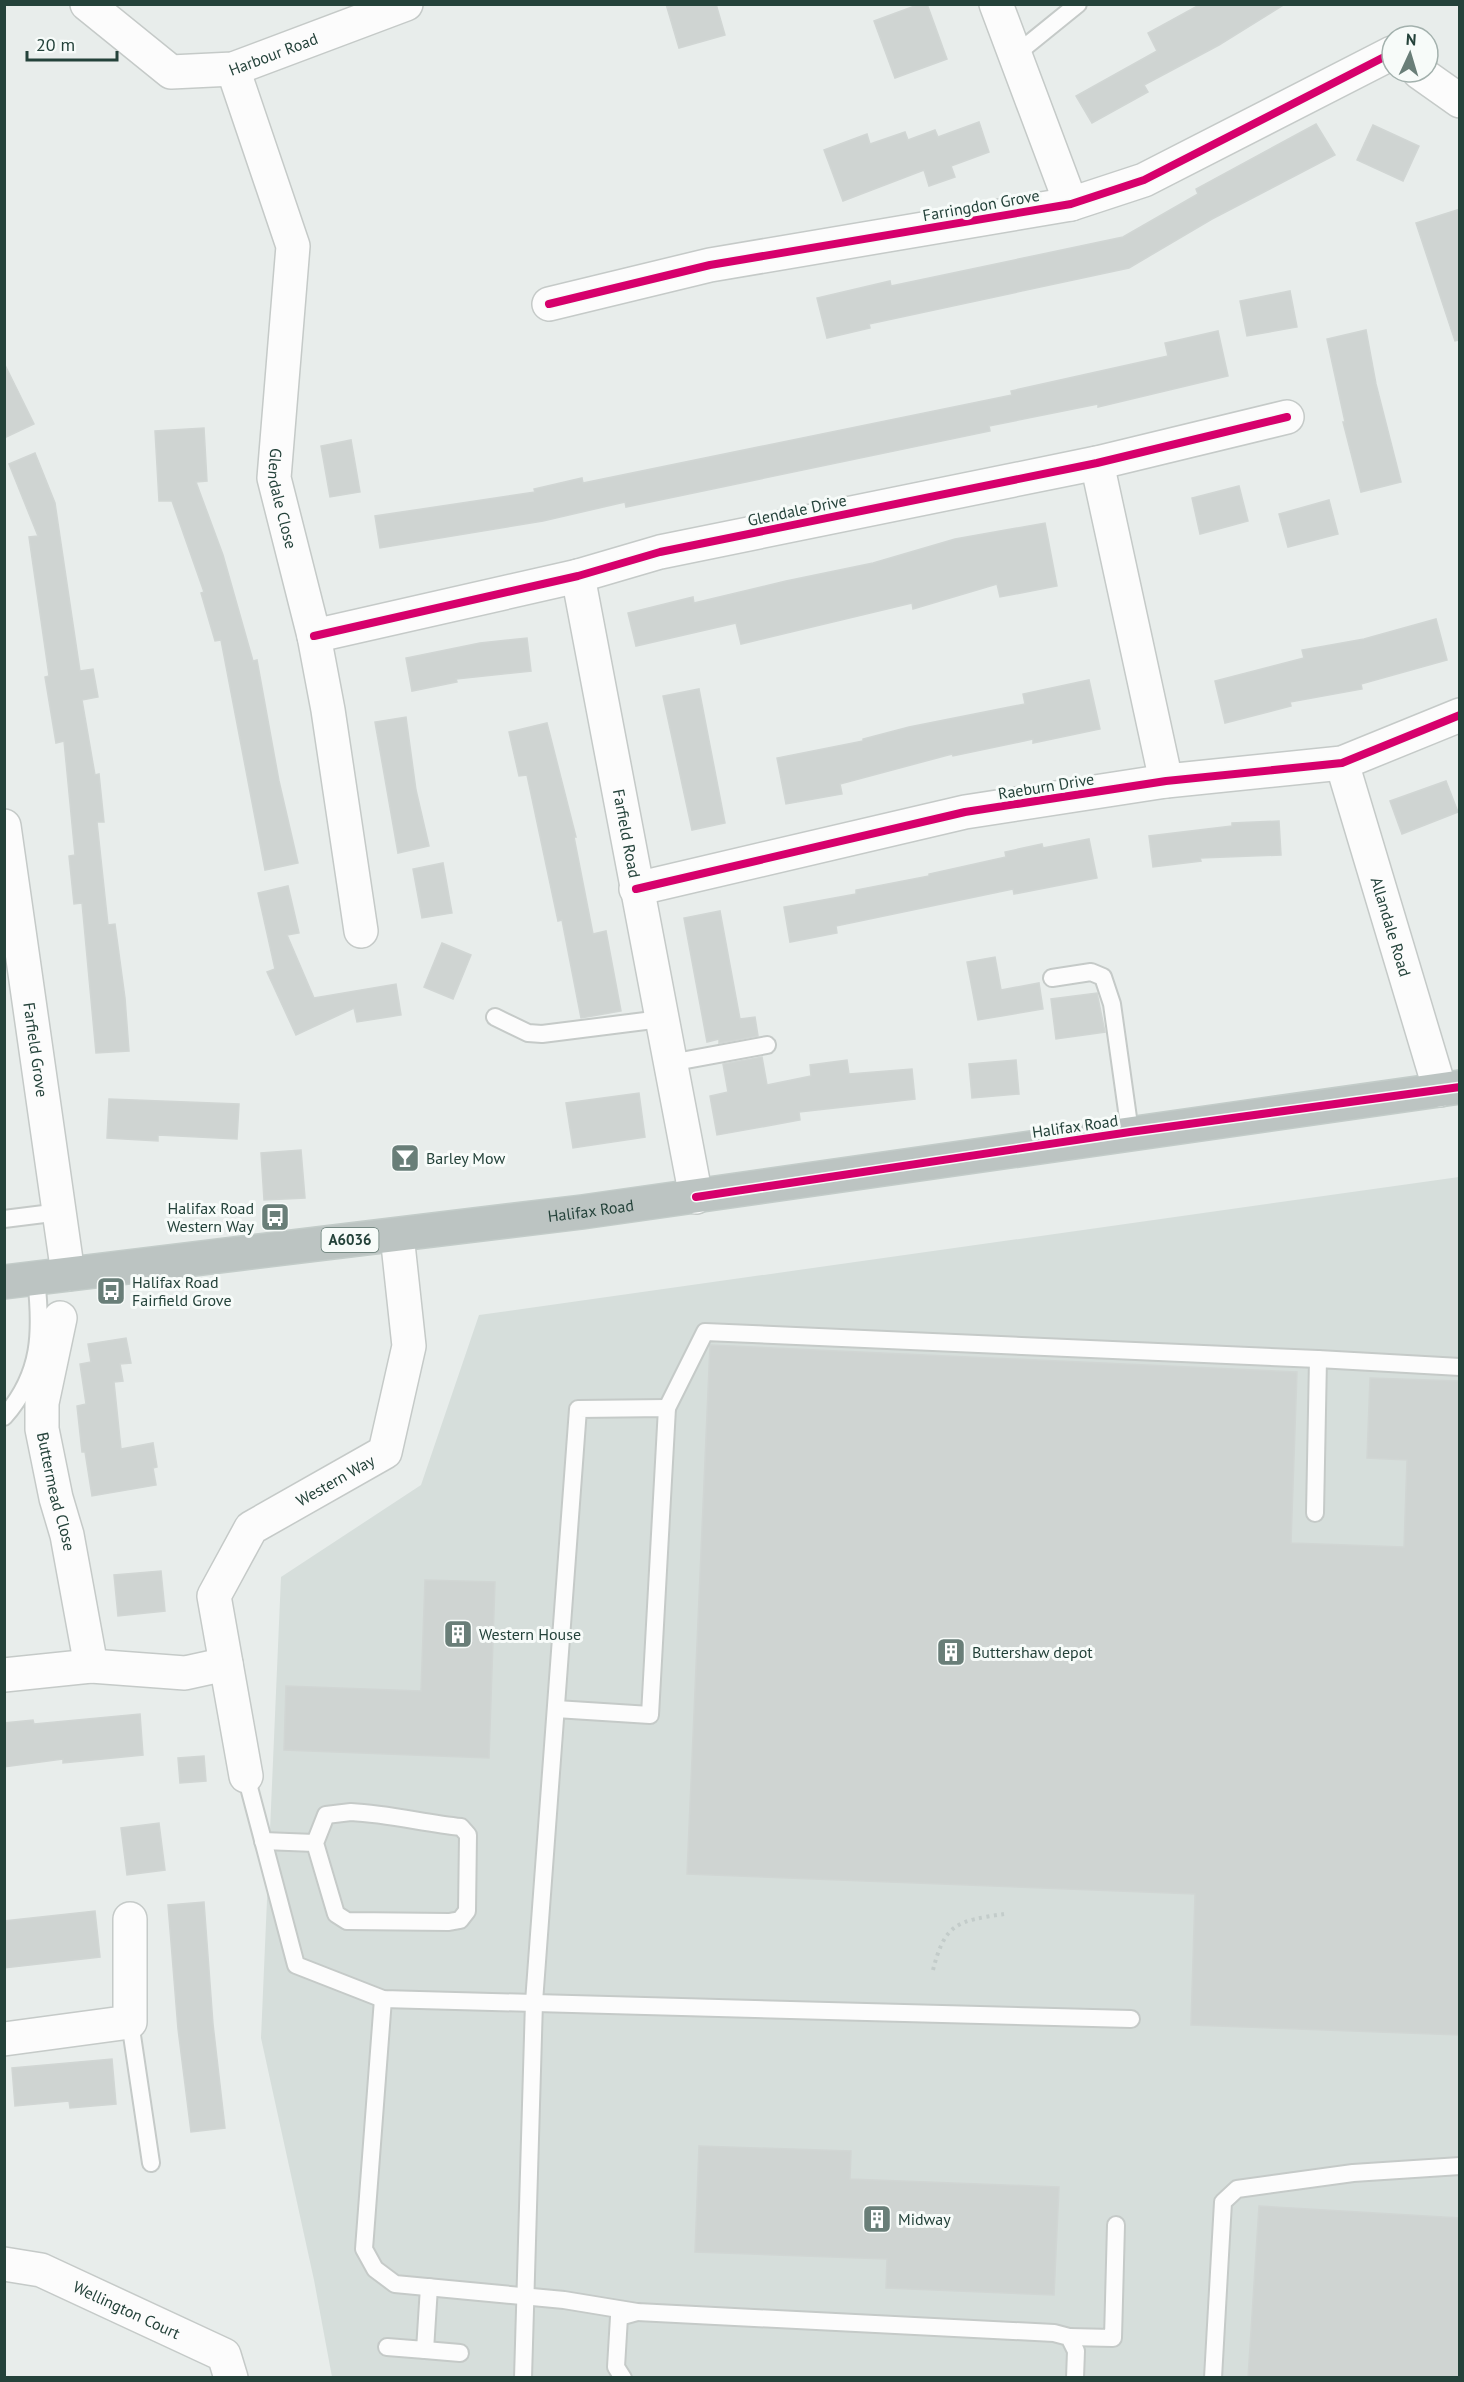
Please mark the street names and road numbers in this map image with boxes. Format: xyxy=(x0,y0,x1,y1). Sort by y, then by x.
street label: Harbour Road xyxy=(226,28,320,80)
street label: Farringdon Grove xyxy=(921,185,1041,225)
street label: Glendale Close xyxy=(264,447,301,551)
street label: Glendale Drive xyxy=(746,490,848,530)
street label: Raeburn Drive xyxy=(997,769,1095,803)
street label: Farfield Road xyxy=(609,787,645,879)
street label: Allandale Road xyxy=(1367,875,1415,979)
street label: Farfield Grove xyxy=(19,1001,53,1098)
street label: Halifax Road xyxy=(1031,1110,1119,1142)
street label: Halifax Road xyxy=(546,1195,635,1226)
road number: A6036 xyxy=(322,1228,378,1252)
street label: Buttermead Close xyxy=(33,1430,80,1552)
street label: Western Way xyxy=(292,1450,378,1510)
street label: Wellington Court xyxy=(70,2276,184,2344)

